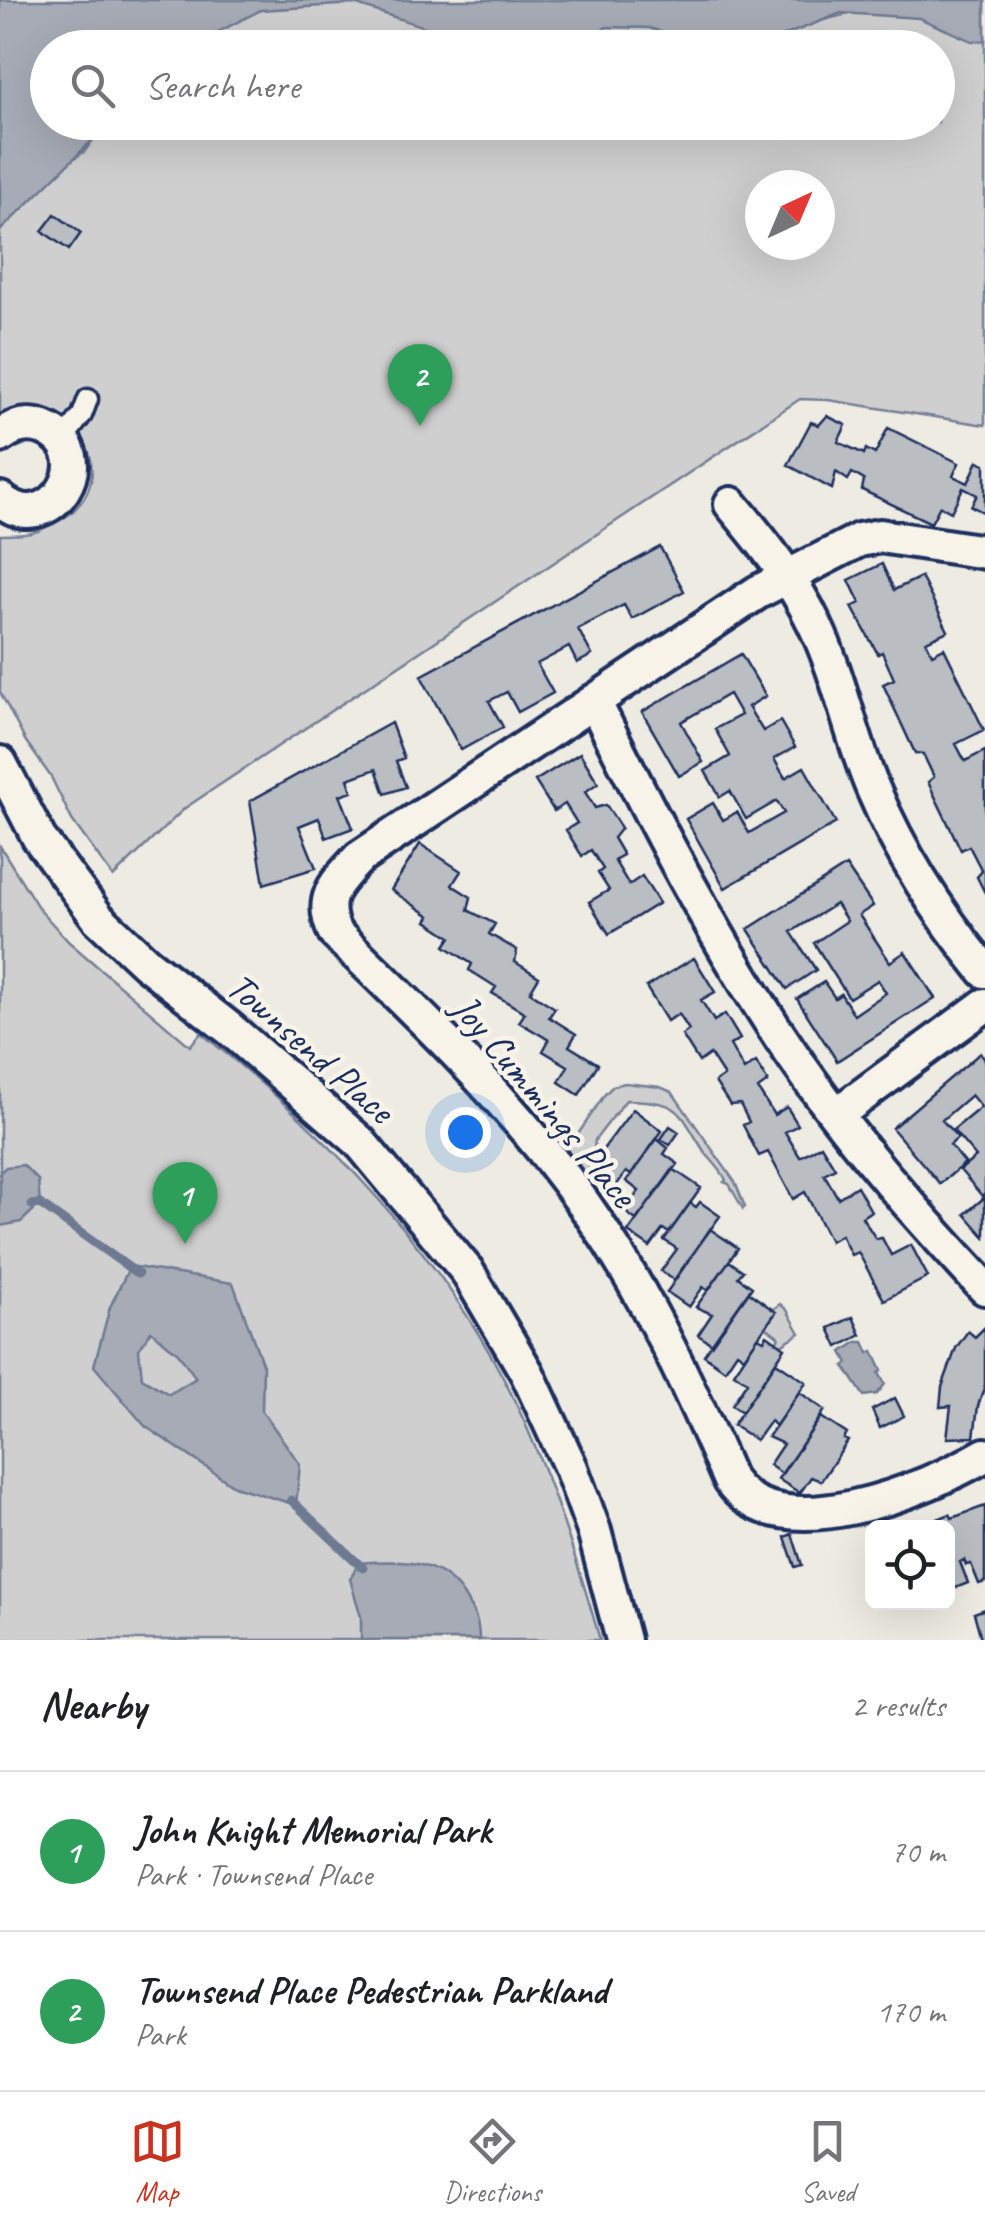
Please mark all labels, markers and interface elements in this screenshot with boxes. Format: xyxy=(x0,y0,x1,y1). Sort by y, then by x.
search box xyxy=(30,30,955,140)
icon: search xyxy=(65,58,120,113)
text: Search here xyxy=(145,62,300,109)
north arrow xyxy=(745,170,835,260)
pin: 2 xyxy=(388,344,452,426)
street label: Townsend Place xyxy=(216,961,407,1136)
street label: Joy Cummings Place xyxy=(439,982,650,1220)
your location xyxy=(440,1107,491,1158)
pin: 1 xyxy=(152,1162,218,1244)
map controls xyxy=(865,1520,955,1610)
button: locate xyxy=(865,1520,955,1610)
text: Nearby xyxy=(40,1679,146,1732)
text: 2 results xyxy=(851,1685,945,1726)
text: John Knight Memorial Park xyxy=(135,1807,491,1854)
text: 1 xyxy=(65,1831,80,1872)
text: 70 m xyxy=(891,1831,945,1872)
text: Park · Townsend Place xyxy=(135,1854,372,1895)
text: Townsend Place Pedestrian Parkland xyxy=(135,1967,607,2014)
text: 2 xyxy=(65,1991,80,2032)
text: 170 m xyxy=(876,1991,945,2032)
text: Park xyxy=(135,2014,186,2055)
tab: Map xyxy=(130,2114,185,2209)
tab: Directions xyxy=(444,2114,541,2209)
tab: Saved xyxy=(800,2114,855,2209)

